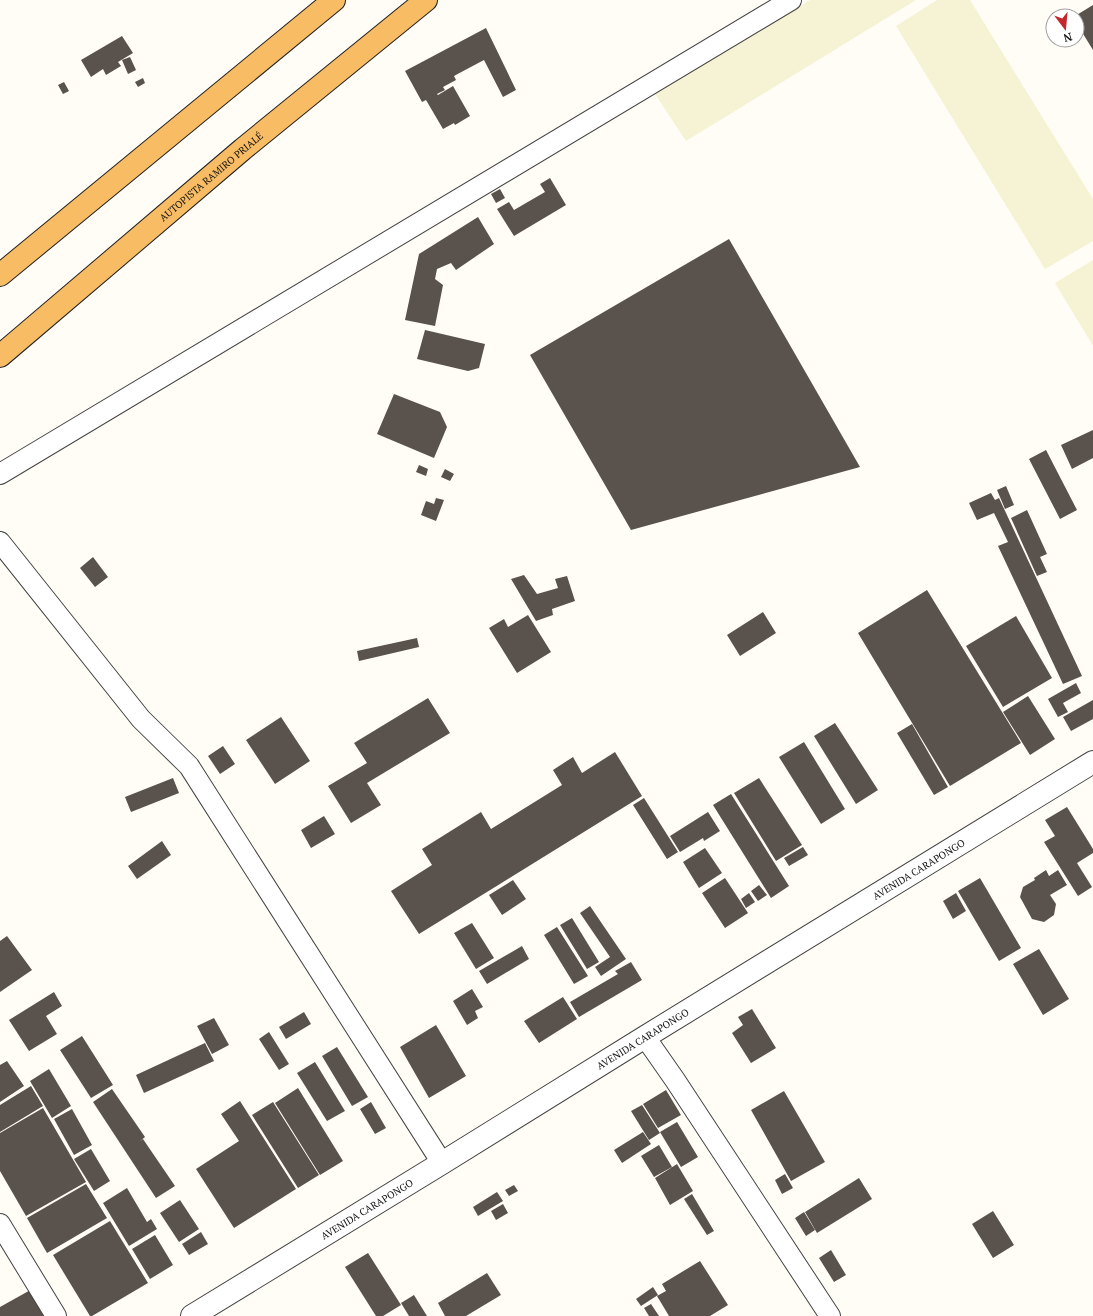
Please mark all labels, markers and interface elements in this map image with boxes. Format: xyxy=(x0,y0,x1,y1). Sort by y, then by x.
north arrow xyxy=(1045,8,1085,48)
text: N xyxy=(1061,30,1074,46)
street label: AUTOPISTA RAMIRO PRIALÉ xyxy=(157,129,266,224)
street label: AVENIDA CARAPONGO xyxy=(870,836,967,903)
street label: AVENIDA CARAPONGO xyxy=(594,1006,691,1073)
street label: AVENIDA CARAPONGO xyxy=(318,1176,416,1243)

